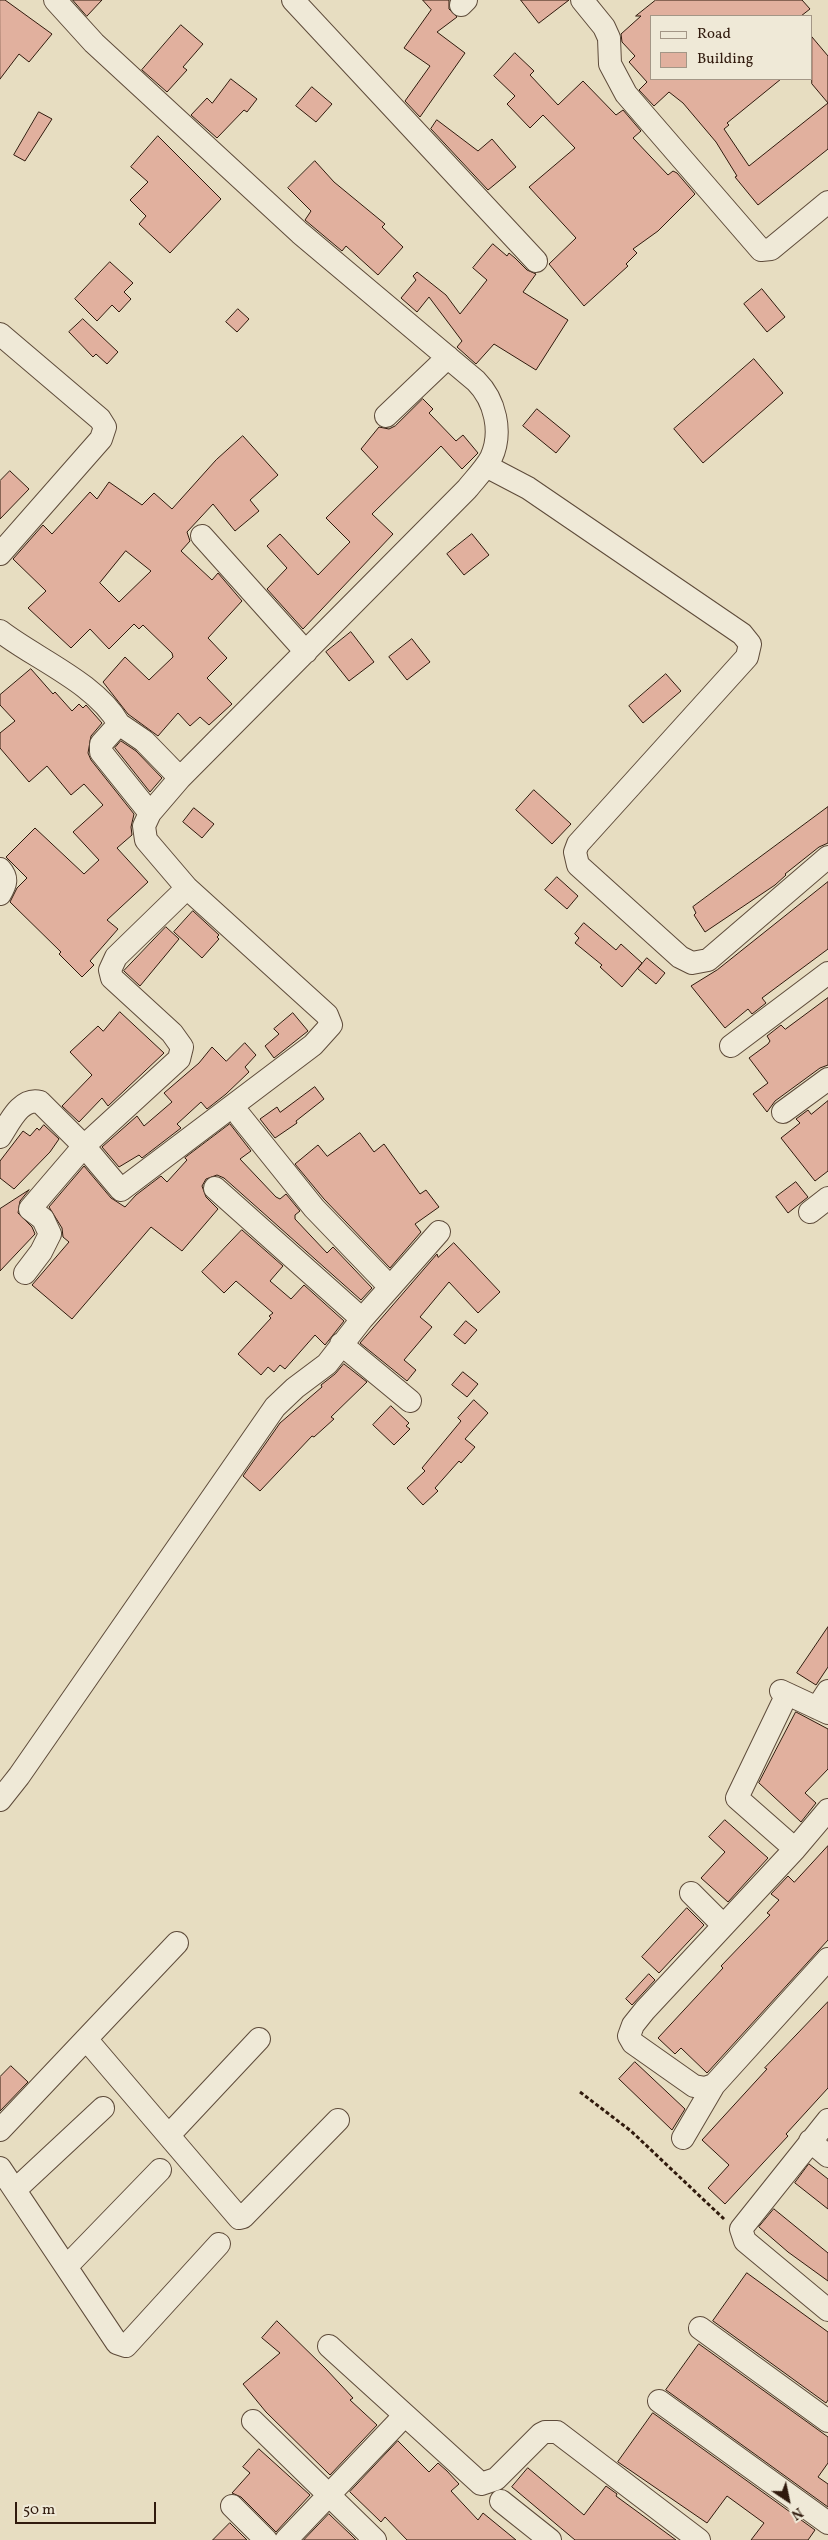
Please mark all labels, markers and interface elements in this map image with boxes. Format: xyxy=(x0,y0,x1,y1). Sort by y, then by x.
legend xyxy=(650,15,813,80)
text: Road xyxy=(697,24,731,45)
text: Building xyxy=(697,49,753,70)
north arrow xyxy=(763,2475,813,2525)
scale bar xyxy=(18,2492,159,2524)
text: 50 m xyxy=(23,2500,55,2521)
text: N xyxy=(787,2502,806,2524)

